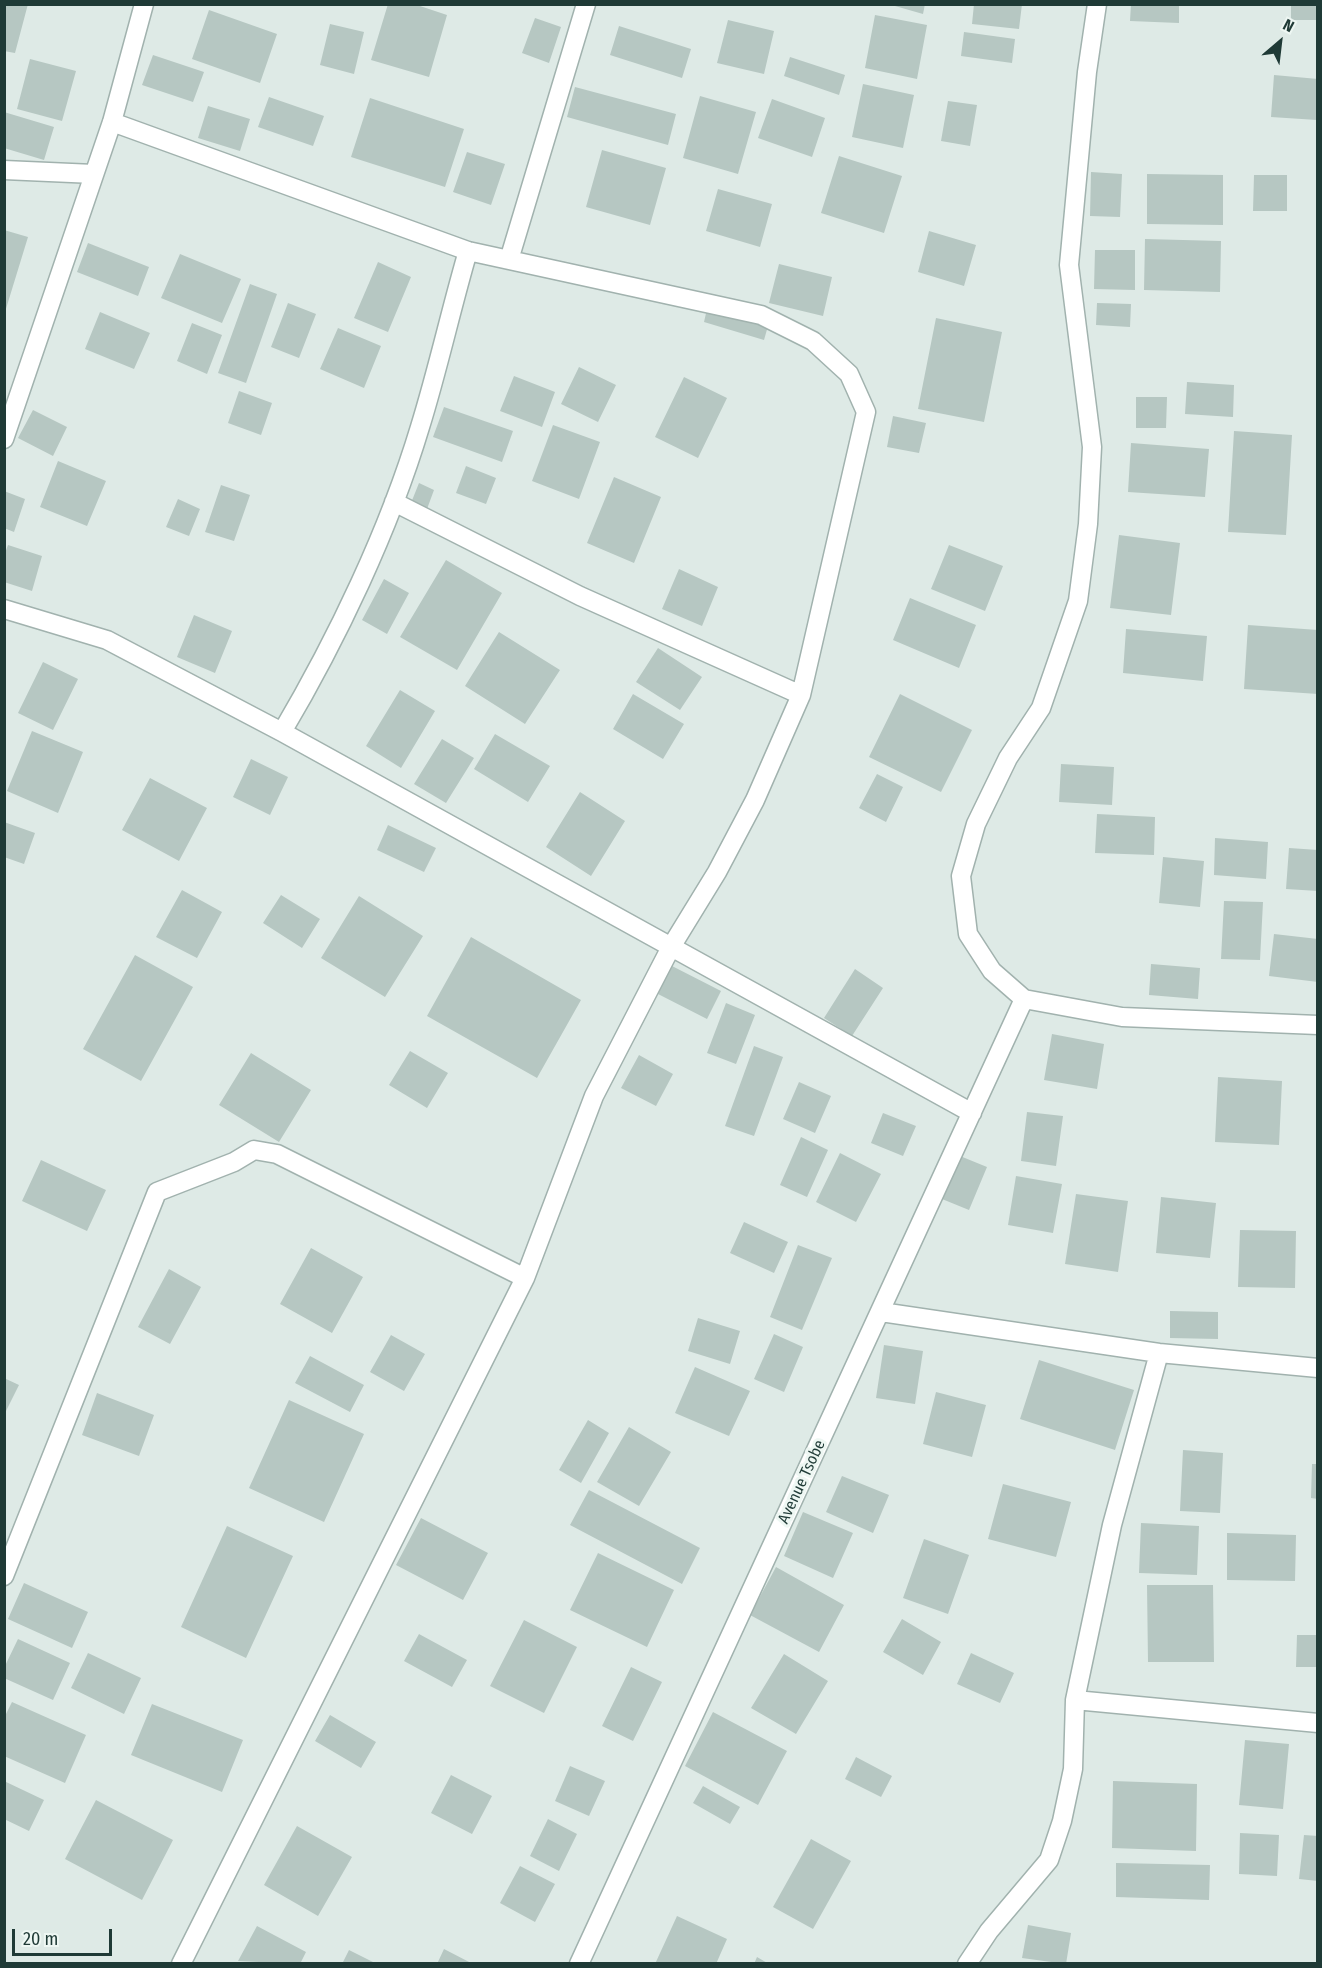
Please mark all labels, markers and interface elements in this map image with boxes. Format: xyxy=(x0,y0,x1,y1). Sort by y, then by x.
north arrow xyxy=(1250,12,1310,72)
text: N xyxy=(1280,15,1297,36)
street label: Avenue Tsobe xyxy=(774,1437,830,1527)
scale bar xyxy=(15,1917,116,1955)
text: 20 m xyxy=(23,1928,58,1950)

